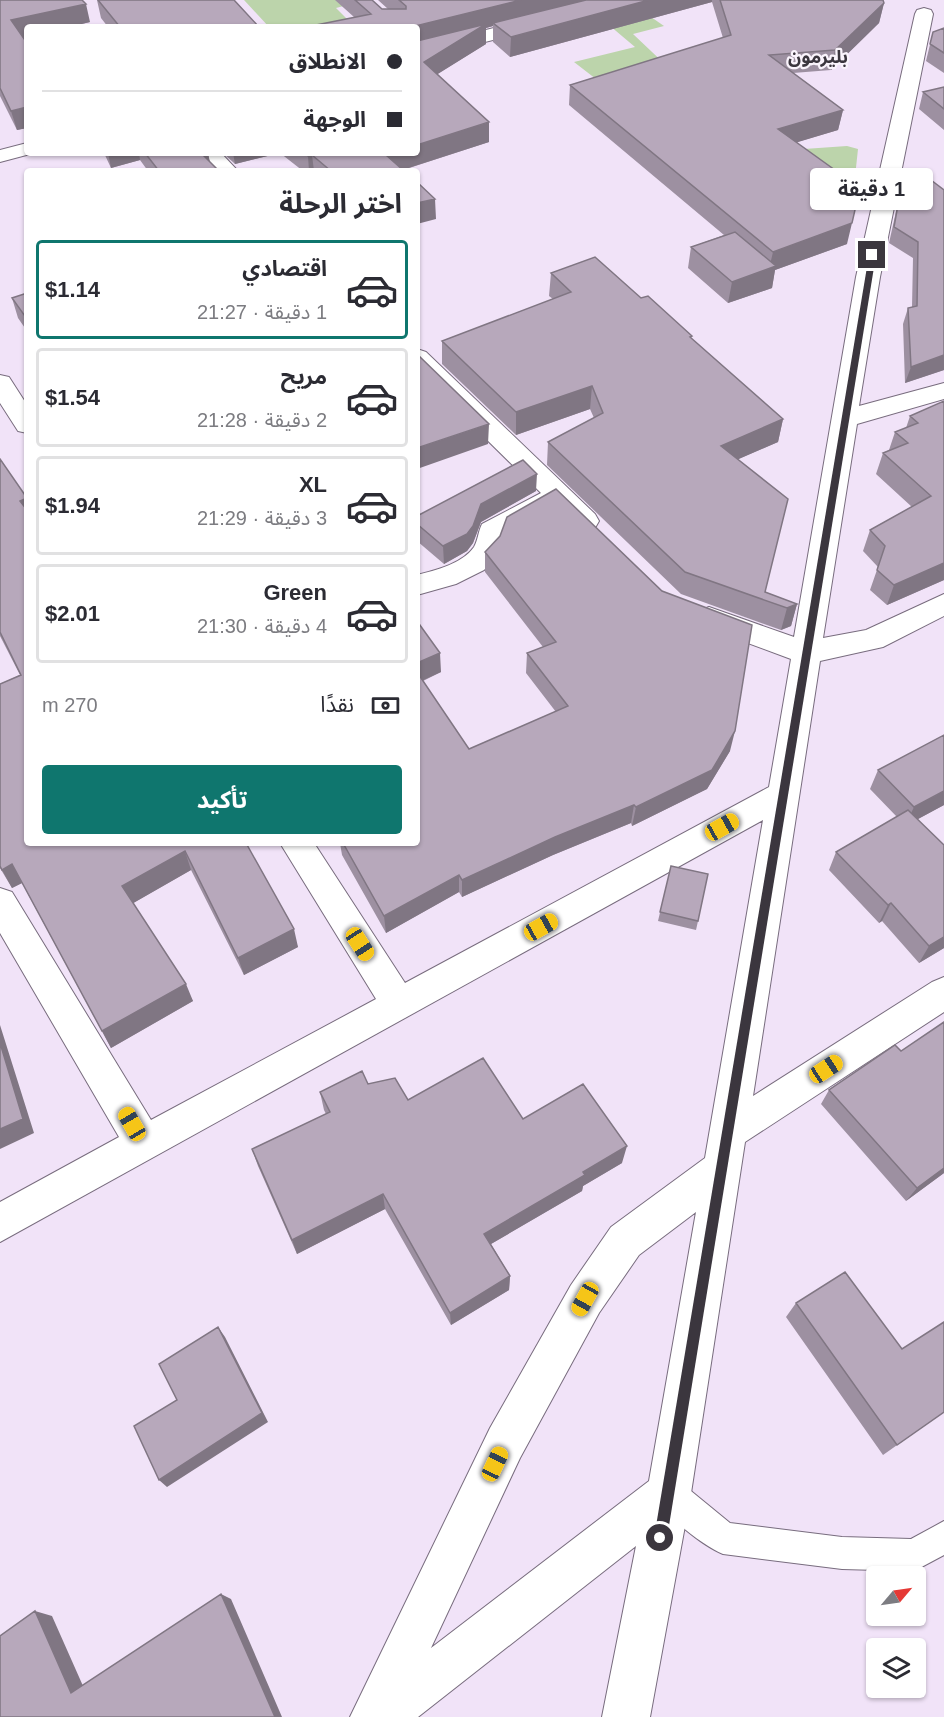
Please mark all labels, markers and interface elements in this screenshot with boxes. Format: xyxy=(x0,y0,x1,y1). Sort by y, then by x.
district label: بليرمون xyxy=(788,47,848,68)
text: الانطلاق xyxy=(289,49,366,74)
text: الوجهة xyxy=(303,107,366,132)
callout: 1 دقيقة xyxy=(810,168,934,210)
text: 1 دقيقة xyxy=(838,178,905,200)
text: اختر الرحلة xyxy=(279,189,402,219)
route end xyxy=(858,241,885,268)
text: اقتصادي xyxy=(242,256,327,281)
icon: car xyxy=(345,263,399,317)
text: $1.14 xyxy=(45,277,100,302)
text: 1 دقيقة · 21:27 xyxy=(197,301,327,323)
text: مريح xyxy=(281,364,327,389)
icon: car xyxy=(345,371,399,425)
text: $1.54 xyxy=(45,385,100,410)
text: 2 دقيقة · 21:28 xyxy=(197,409,327,431)
text: XL xyxy=(299,472,327,497)
icon: car xyxy=(345,479,399,533)
text: $1.94 xyxy=(45,493,100,518)
text: 3 دقيقة · 21:29 xyxy=(197,507,327,529)
text: Green xyxy=(263,580,327,605)
icon: car xyxy=(345,587,399,641)
text: $2.01 xyxy=(45,601,100,626)
text: 4 دقيقة · 21:30 xyxy=(197,615,327,637)
icon: cash xyxy=(369,689,402,722)
text: نقدًا xyxy=(320,692,354,717)
text: 270 m xyxy=(42,694,98,716)
button: تأكيد xyxy=(42,765,402,834)
car xyxy=(702,810,742,844)
car xyxy=(521,910,561,944)
car xyxy=(343,924,377,964)
car xyxy=(806,1052,846,1086)
car xyxy=(115,1104,149,1144)
car xyxy=(568,1279,602,1319)
car xyxy=(479,1444,511,1484)
route start xyxy=(646,1524,673,1551)
north arrow xyxy=(866,1566,926,1626)
map controls xyxy=(866,1566,926,1698)
button: layers xyxy=(866,1638,926,1698)

